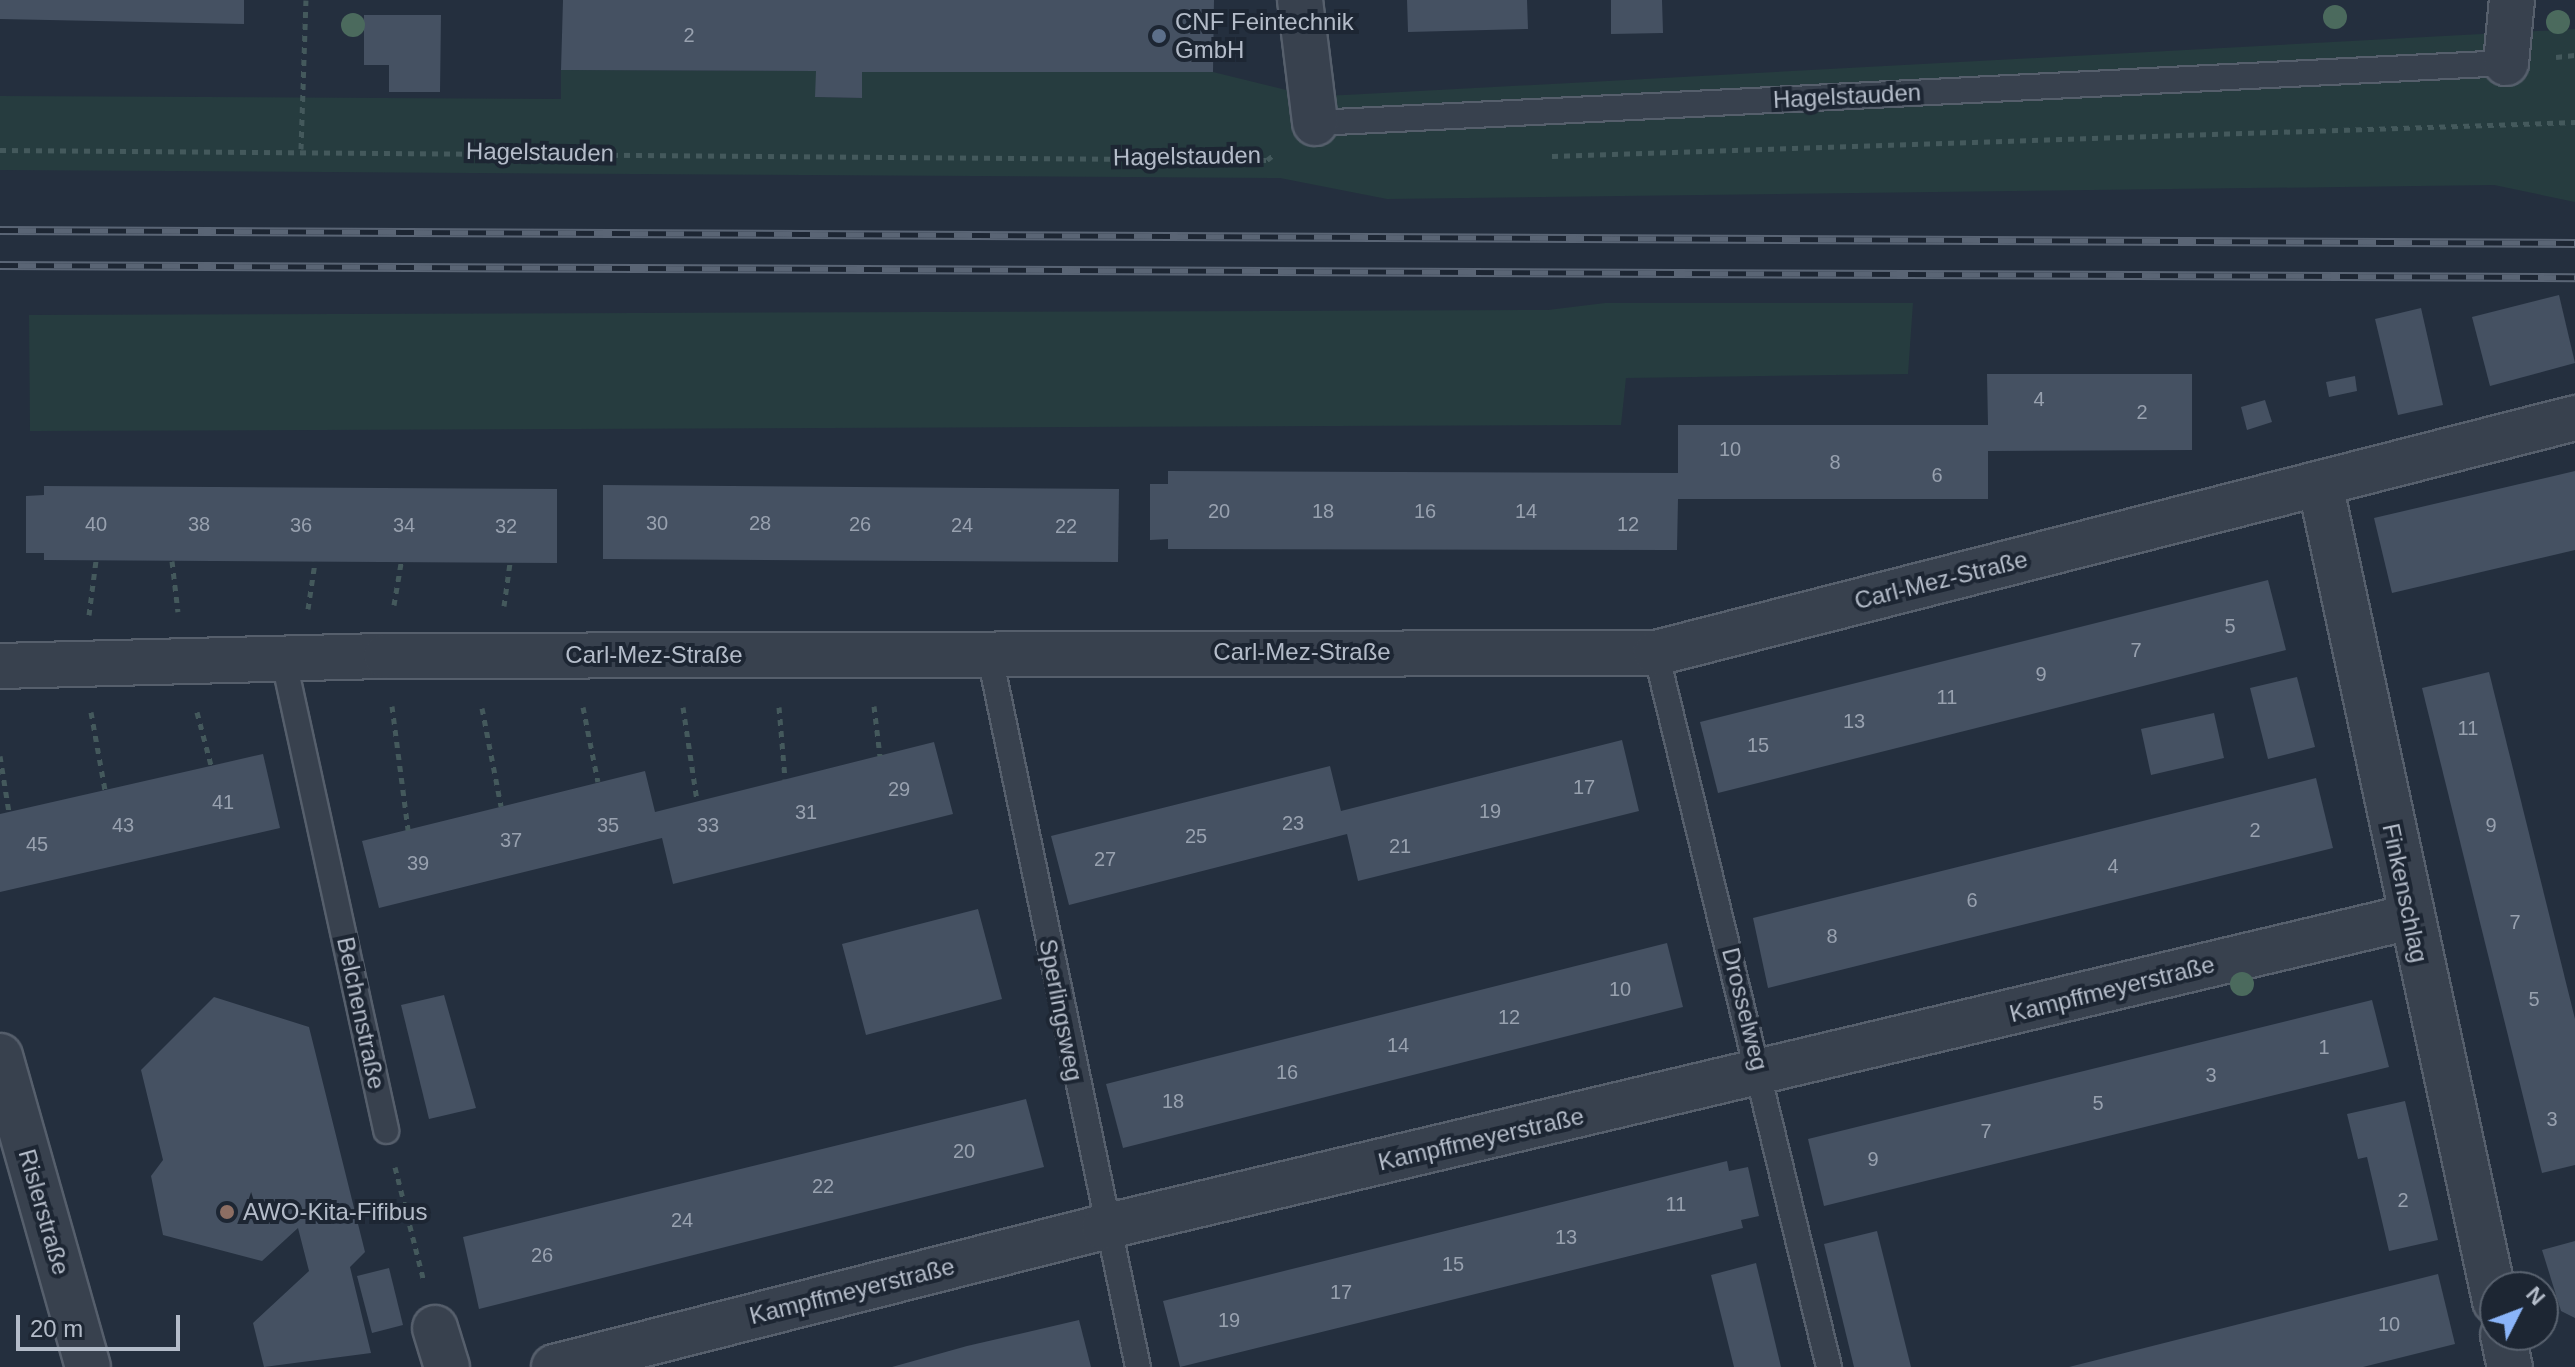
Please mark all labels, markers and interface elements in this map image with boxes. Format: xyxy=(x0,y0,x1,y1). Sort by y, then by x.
place label: CNF Feintechnik GmbH xyxy=(1175,8,1354,64)
house number: 2 xyxy=(683,23,695,47)
marker: CNF Feintechnik GmbH xyxy=(1150,27,1168,45)
street label: Hagelstauden xyxy=(1772,78,1922,114)
street label: Hagelstauden xyxy=(466,136,614,168)
street label: Hagelstauden xyxy=(1113,140,1261,172)
house number: 4 xyxy=(2033,387,2045,411)
house number: 2 xyxy=(2136,400,2148,424)
house number: 10 xyxy=(1719,437,1741,461)
house number: 8 xyxy=(1829,450,1841,474)
house number: 6 xyxy=(1931,463,1943,487)
house number: 20 xyxy=(1208,499,1230,523)
house number: 18 xyxy=(1312,499,1334,523)
house number: 16 xyxy=(1414,499,1436,523)
house number: 14 xyxy=(1515,499,1537,523)
house number: 30 xyxy=(646,511,668,535)
house number: 28 xyxy=(749,511,771,535)
house number: 40 xyxy=(85,512,107,536)
house number: 38 xyxy=(188,512,210,536)
house number: 26 xyxy=(849,512,871,536)
house number: 12 xyxy=(1617,512,1639,536)
house number: 36 xyxy=(290,513,312,537)
house number: 34 xyxy=(393,513,415,537)
house number: 24 xyxy=(951,513,973,537)
house number: 32 xyxy=(495,514,517,538)
house number: 22 xyxy=(1055,514,1077,538)
street label: Carl-Mez-Straße xyxy=(1851,545,2031,615)
house number: 5 xyxy=(2224,614,2236,638)
street label: Carl-Mez-Straße xyxy=(1213,638,1391,666)
house number: 7 xyxy=(2130,638,2142,662)
street label: Carl-Mez-Straße xyxy=(565,641,743,669)
house number: 9 xyxy=(2035,662,2047,686)
house number: 11 xyxy=(1937,685,1957,709)
house number: 13 xyxy=(1843,709,1865,733)
house number: 11 xyxy=(2458,716,2478,740)
house number: 15 xyxy=(1747,733,1769,757)
house number: 17 xyxy=(1573,775,1595,799)
house number: 29 xyxy=(888,777,910,801)
house number: 41 xyxy=(212,790,234,814)
house number: 19 xyxy=(1479,799,1501,823)
house number: 31 xyxy=(795,800,817,824)
house number: 23 xyxy=(1282,811,1304,835)
house number: 43 xyxy=(112,813,134,837)
house number: 35 xyxy=(597,813,619,837)
house number: 33 xyxy=(697,813,719,837)
house number: 9 xyxy=(2485,813,2497,837)
house number: 2 xyxy=(2249,818,2261,842)
street label: Finkenschlag xyxy=(2376,821,2434,965)
house number: 25 xyxy=(1185,824,1207,848)
house number: 37 xyxy=(500,828,522,852)
house number: 45 xyxy=(26,832,48,856)
house number: 21 xyxy=(1389,834,1411,858)
house number: 27 xyxy=(1094,847,1116,871)
house number: 39 xyxy=(407,851,429,875)
house number: 4 xyxy=(2107,854,2119,878)
house number: 6 xyxy=(1966,888,1978,912)
house number: 7 xyxy=(2509,910,2521,934)
house number: 8 xyxy=(1826,924,1838,948)
street label: Belchenstraße xyxy=(331,934,391,1092)
street label: Sperlingsweg xyxy=(1033,937,1089,1083)
street label: Drosselweg xyxy=(1716,945,1774,1073)
street label: Kampffmeyerstraße xyxy=(2006,950,2218,1028)
house number: 10 xyxy=(1609,977,1631,1001)
house number: 5 xyxy=(2528,987,2540,1011)
house number: 12 xyxy=(1498,1005,1520,1029)
house number: 14 xyxy=(1387,1033,1409,1057)
house number: 1 xyxy=(2318,1035,2330,1059)
house number: 16 xyxy=(1276,1060,1298,1084)
house number: 3 xyxy=(2205,1063,2217,1087)
house number: 18 xyxy=(1162,1089,1184,1113)
house number: 5 xyxy=(2092,1091,2104,1115)
street label: Kampffmeyerstraße xyxy=(1375,1101,1587,1177)
house number: 3 xyxy=(2546,1107,2558,1131)
house number: 7 xyxy=(1980,1119,1992,1143)
house number: 20 xyxy=(953,1139,975,1163)
street label: Rislerstraße xyxy=(12,1146,76,1278)
house number: 9 xyxy=(1867,1147,1879,1171)
house number: 22 xyxy=(812,1174,834,1198)
house number: 2 xyxy=(2397,1188,2409,1212)
house number: 11 xyxy=(1666,1192,1686,1216)
place label: AWO-Kita-Fifibus xyxy=(243,1198,427,1226)
marker: AWO-Kita-Fifibus xyxy=(218,1203,236,1221)
house number: 24 xyxy=(671,1208,693,1232)
house number: 13 xyxy=(1555,1225,1577,1249)
house number: 26 xyxy=(531,1243,553,1267)
street label: Kampffmeyerstraße xyxy=(746,1252,958,1330)
house number: 15 xyxy=(1442,1252,1464,1276)
north arrow xyxy=(2479,1271,2559,1351)
house number: 17 xyxy=(1330,1280,1352,1304)
text: N xyxy=(2521,1282,2550,1310)
scale bar xyxy=(20,1299,184,1349)
house number: 19 xyxy=(1218,1308,1240,1332)
house number: 10 xyxy=(2378,1312,2400,1336)
text: 20 m xyxy=(30,1315,83,1342)

